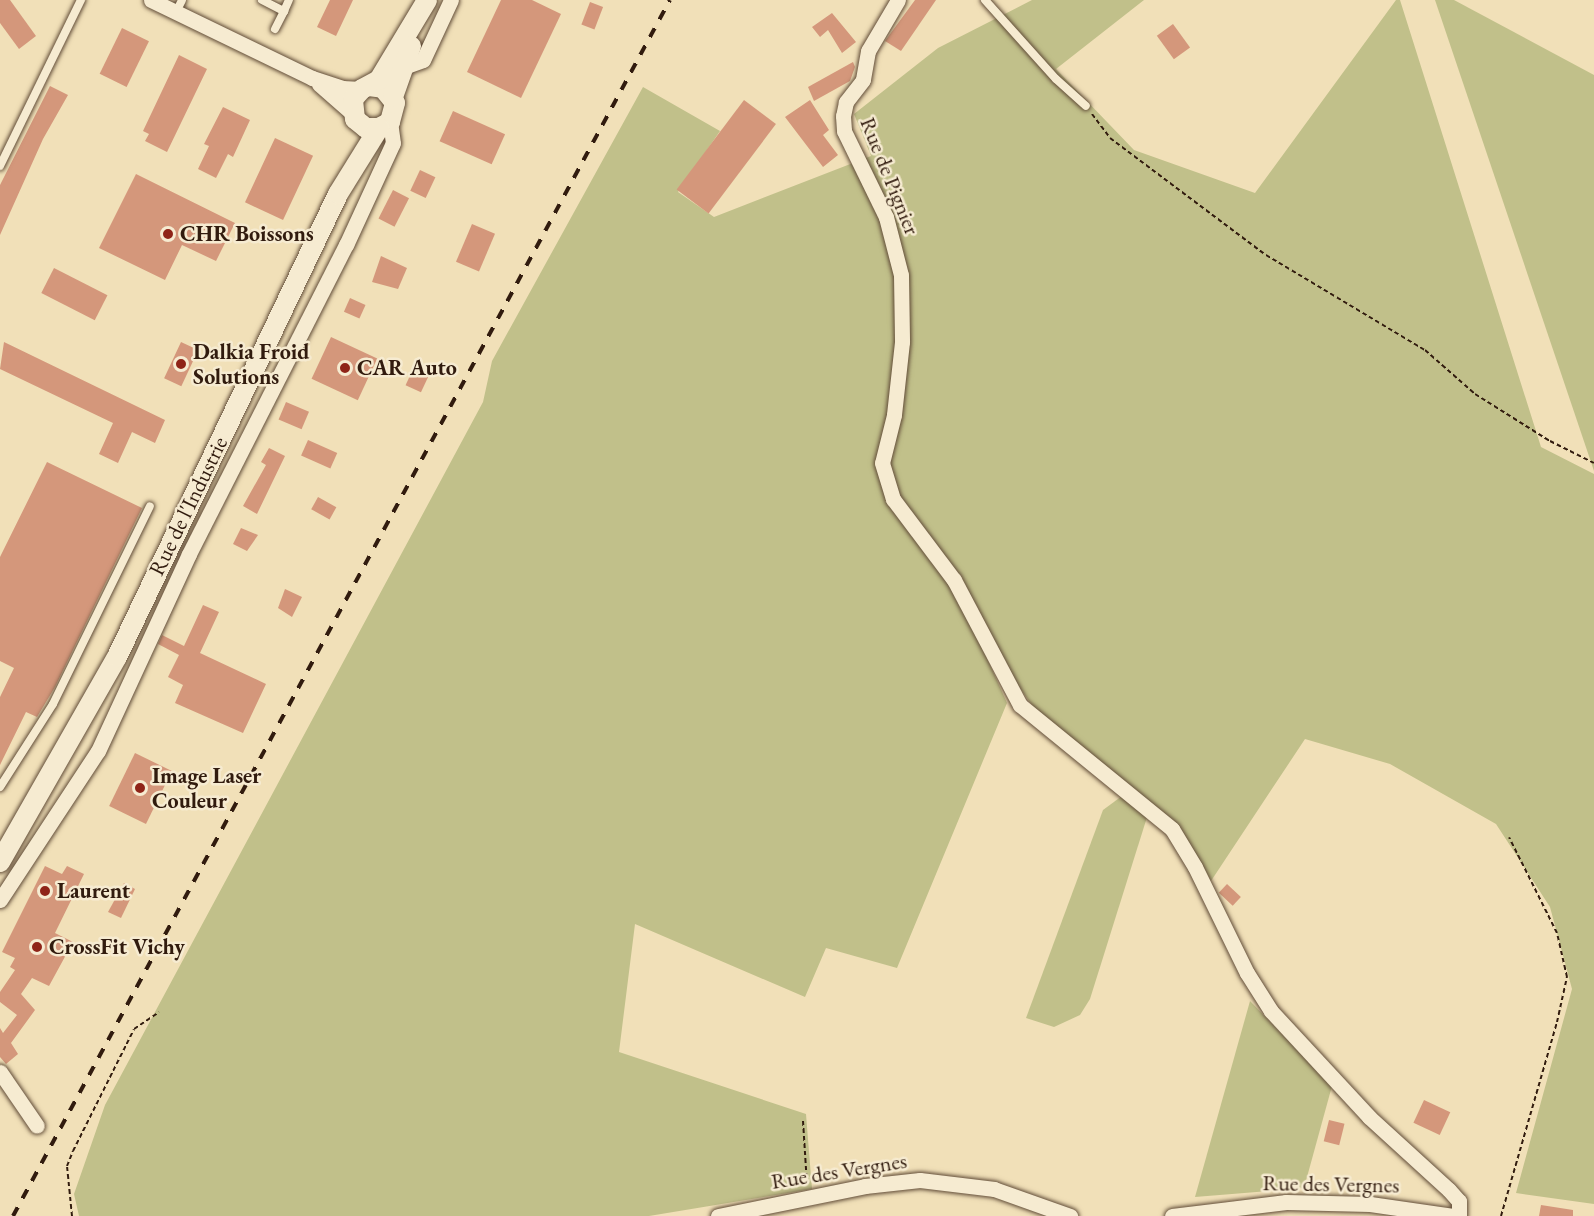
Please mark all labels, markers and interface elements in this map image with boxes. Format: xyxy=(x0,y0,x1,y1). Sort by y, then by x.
street label: Rue de Pignier xyxy=(854,113,926,239)
place label: CHR Boissons xyxy=(180,221,314,247)
marker: CHR Boissons xyxy=(161,227,175,241)
place label: Dalkia Froid Solutions xyxy=(193,338,309,390)
place label: CAR Auto xyxy=(357,355,457,381)
marker: Dalkia Froid Solutions xyxy=(174,357,188,371)
marker: CAR Auto xyxy=(338,361,352,375)
street label: Rue de l'Industrie xyxy=(143,432,233,580)
place label: Image Laser Couleur xyxy=(152,762,261,813)
marker: Image Laser Couleur xyxy=(133,781,147,795)
place label: Laurent xyxy=(57,878,130,904)
marker: Laurent xyxy=(38,884,52,898)
place label: CrossFit Vichy xyxy=(49,934,185,960)
marker: CrossFit Vichy xyxy=(30,940,44,954)
street label: Rue des Vergnes xyxy=(769,1147,909,1195)
street label: Rue des Vergnes xyxy=(1262,1170,1400,1198)

